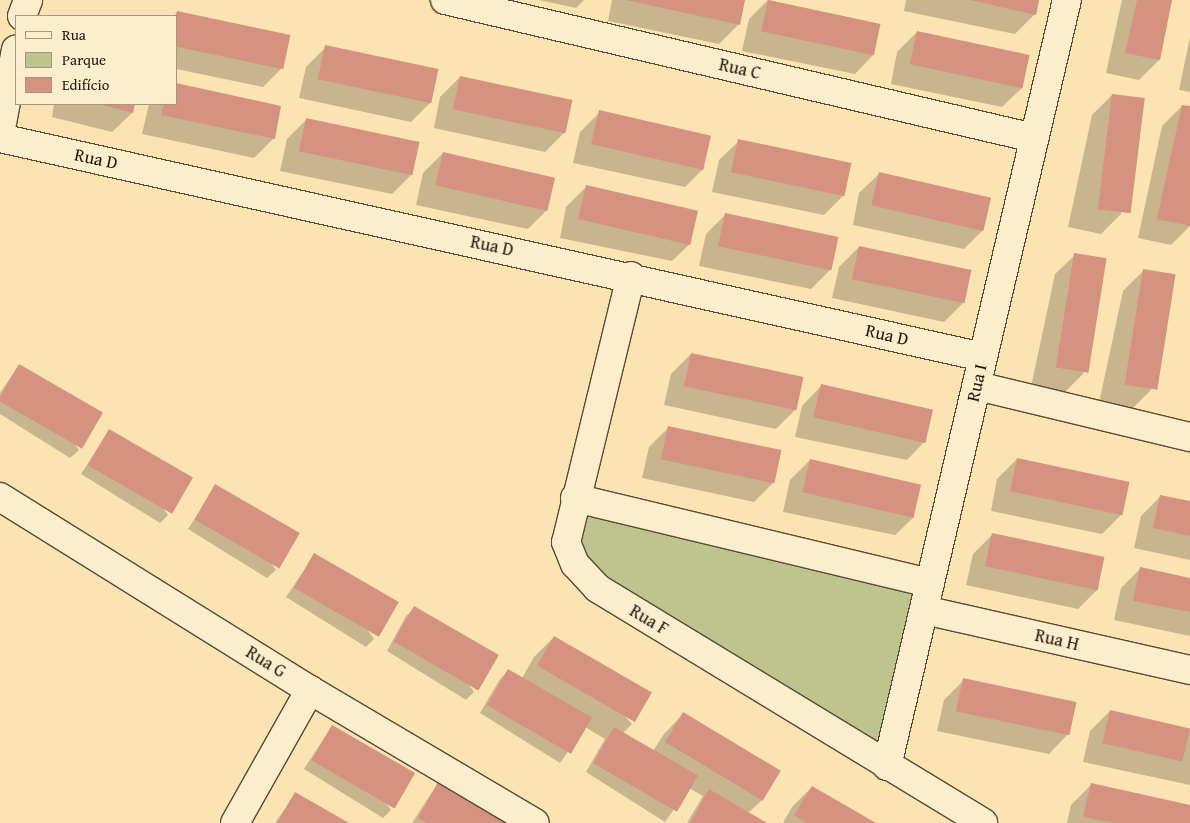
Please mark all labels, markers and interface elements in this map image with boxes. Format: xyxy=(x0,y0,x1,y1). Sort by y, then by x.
legend xyxy=(15,15,178,105)
text: Rua xyxy=(62,24,86,45)
text: Parque xyxy=(62,49,106,70)
street label: Rua C xyxy=(717,54,763,84)
text: Edifício xyxy=(62,74,109,95)
street label: Rua D xyxy=(72,144,120,174)
street label: Rua D xyxy=(468,231,516,261)
street label: Rua D xyxy=(863,320,911,350)
street label: Rua I xyxy=(962,362,992,404)
street label: Rua F xyxy=(626,600,672,640)
street label: Rua H xyxy=(1033,624,1081,656)
street label: Rua G xyxy=(242,641,290,683)

